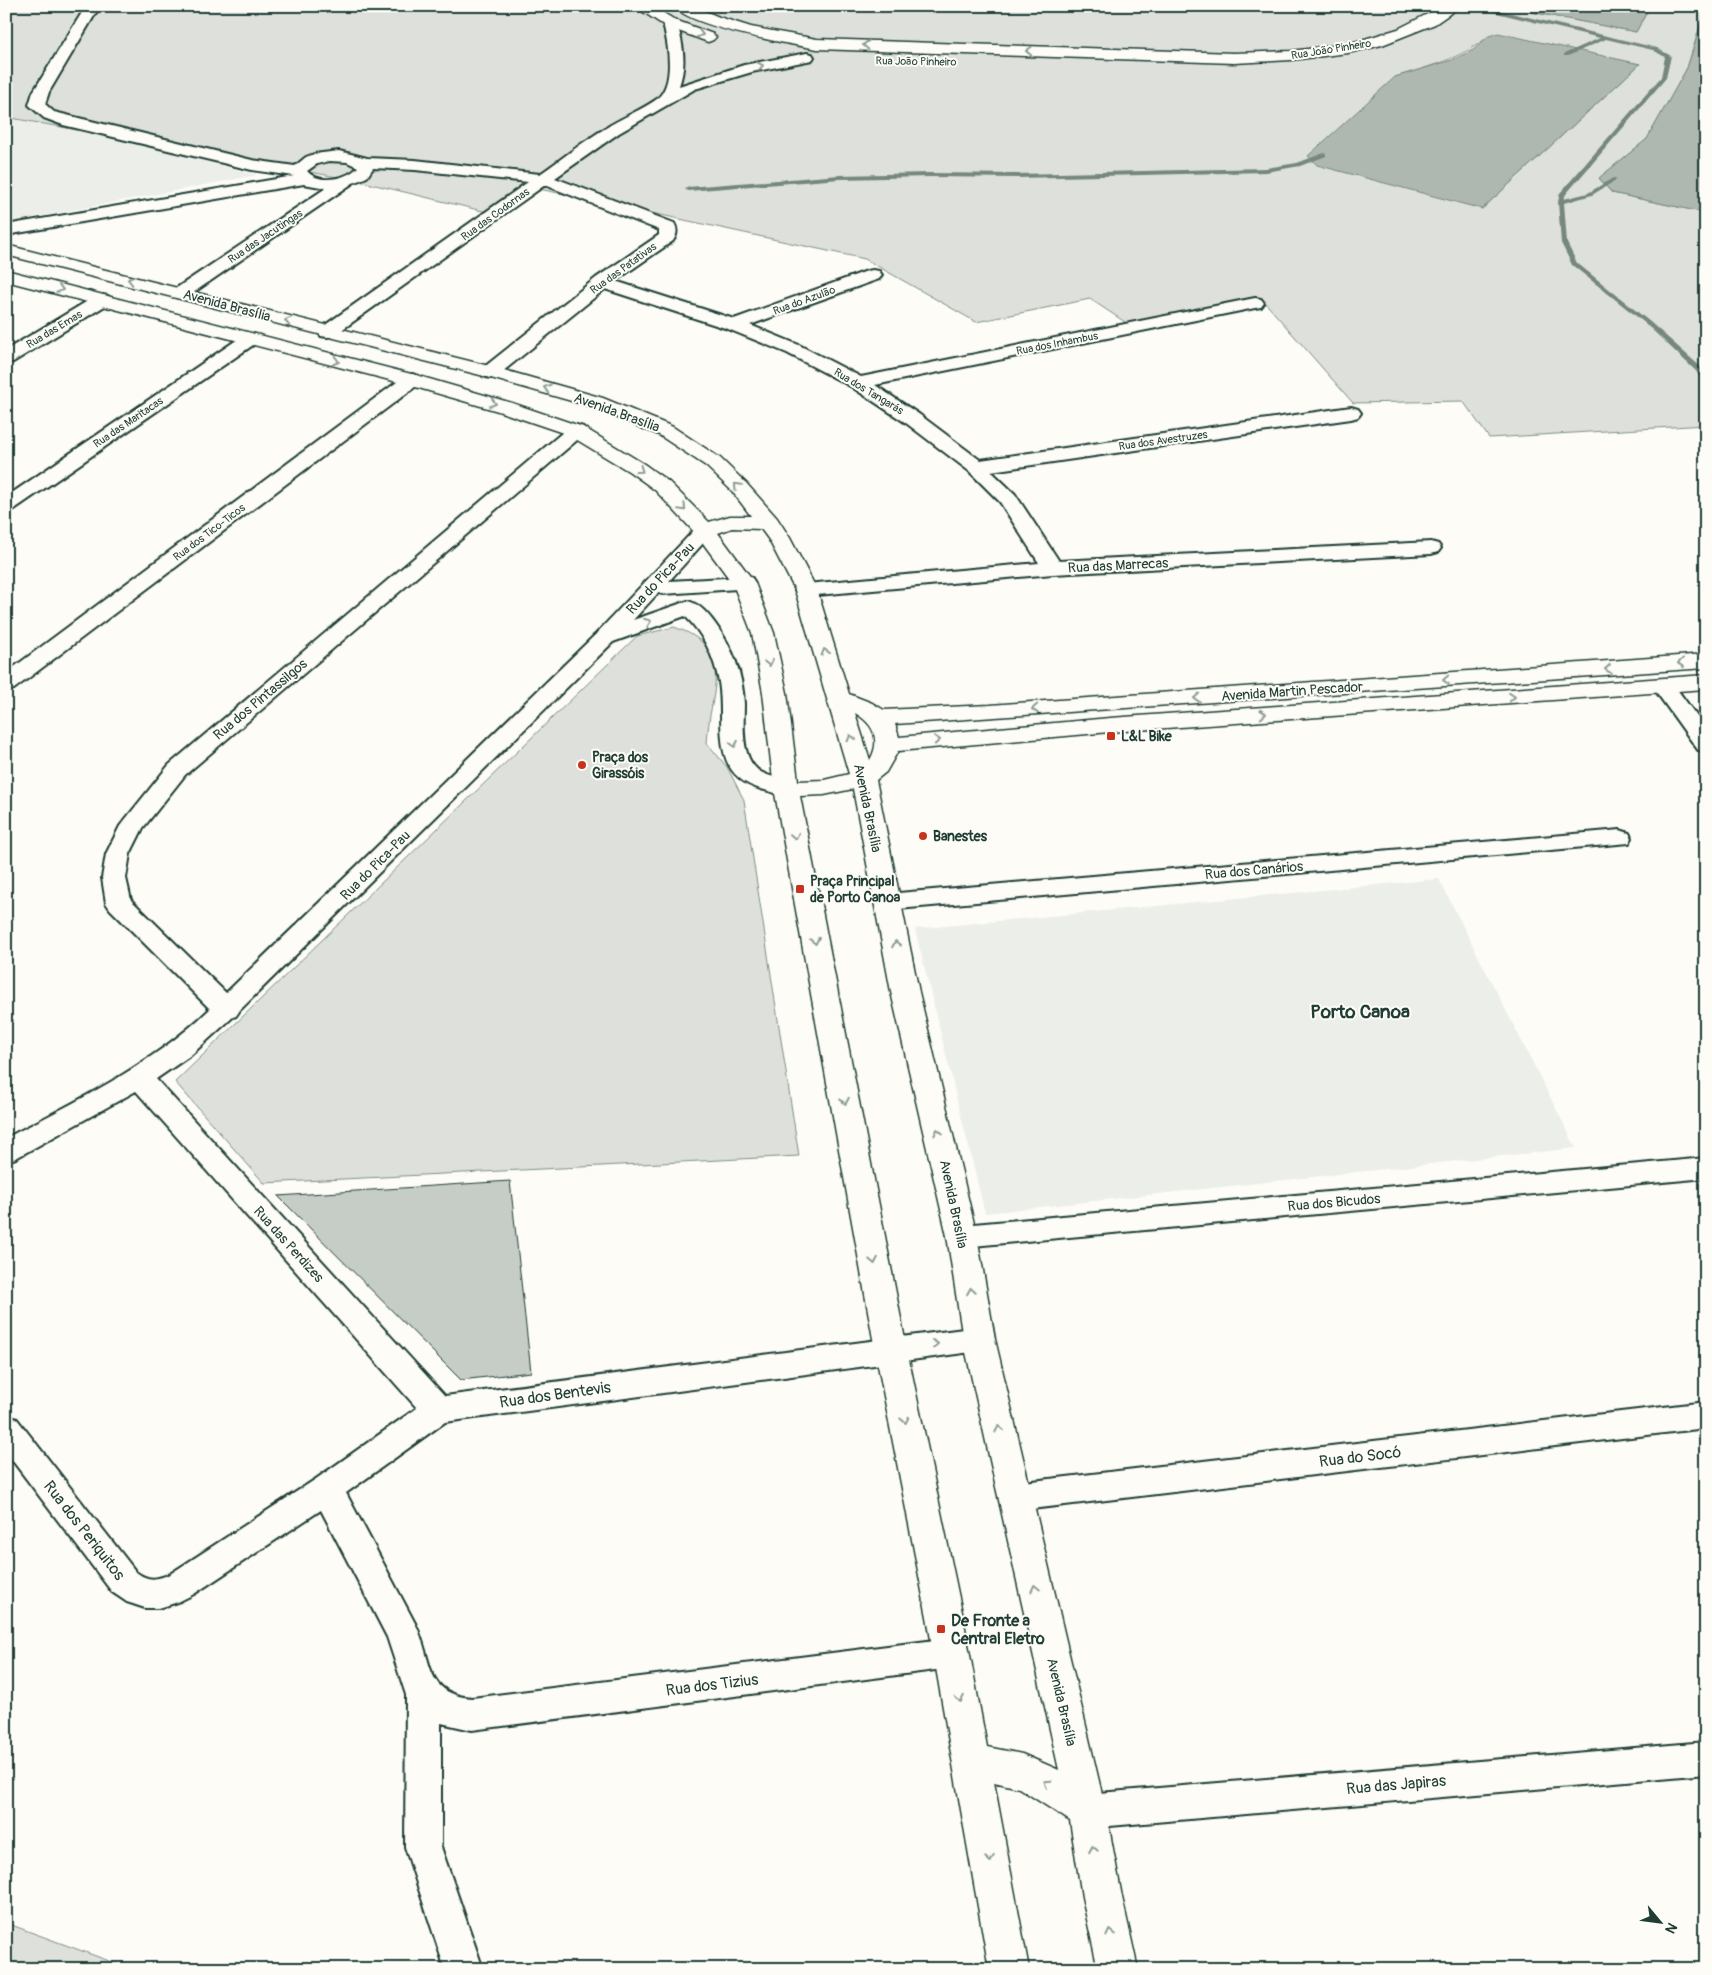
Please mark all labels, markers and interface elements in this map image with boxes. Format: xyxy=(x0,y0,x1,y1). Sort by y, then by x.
one-way arrow xyxy=(696,29,704,39)
street label: Rua João Pinheiro xyxy=(1290,37,1372,62)
one-way arrow xyxy=(862,40,870,51)
one-way arrow xyxy=(1025,46,1032,56)
street label: Rua João Pinheiro xyxy=(875,54,957,69)
one-way arrow xyxy=(755,62,764,72)
street label: Rua das Codornas xyxy=(459,185,532,244)
street label: Rua das Jacutingas xyxy=(226,207,305,266)
street label: Rua das Patativas xyxy=(588,240,659,297)
one-way arrow xyxy=(128,276,136,286)
one-way arrow xyxy=(56,283,65,294)
street label: Rua do Azulão xyxy=(771,283,837,318)
street label: Avenida Brasília xyxy=(181,286,273,325)
street label: Rua das Emas xyxy=(24,308,85,351)
one-way arrow xyxy=(284,316,293,327)
street label: Rua dos Inhambus xyxy=(1015,329,1099,358)
one-way arrow xyxy=(332,355,340,365)
street label: Rua dos Tangarás xyxy=(832,366,906,417)
one-way arrow xyxy=(544,383,552,393)
street label: Avenida Brasília xyxy=(572,389,662,436)
street label: Rua das Maritacas xyxy=(91,394,166,451)
one-way arrow xyxy=(488,398,496,408)
street label: Rua dos Avestruzes xyxy=(1118,428,1208,453)
one-way arrow xyxy=(634,464,644,473)
one-way arrow xyxy=(734,483,743,492)
street label: Rua dos Tico-Ticos xyxy=(171,501,248,564)
one-way arrow xyxy=(677,502,686,511)
street label: Rua do Pica-Pau xyxy=(623,539,698,618)
street label: Rua das Marrecas xyxy=(1067,554,1169,577)
one-way arrow xyxy=(643,618,651,628)
one-way arrow xyxy=(820,648,830,656)
street label: Rua dos Pintassilgos xyxy=(210,655,311,744)
one-way arrow xyxy=(1677,657,1685,668)
one-way arrow xyxy=(763,659,774,668)
one-way arrow xyxy=(1604,663,1612,674)
one-way arrow xyxy=(1442,675,1450,686)
street label: Avenida Martin Pescador xyxy=(1221,678,1364,705)
one-way arrow xyxy=(1509,691,1517,702)
one-way arrow xyxy=(1192,692,1200,703)
one-way arrow xyxy=(1030,704,1038,715)
one-way arrow xyxy=(1259,709,1267,720)
place label: L&L Bike xyxy=(1121,728,1173,745)
marker: L&L Bike xyxy=(1105,730,1117,742)
one-way arrow xyxy=(847,734,857,743)
one-way arrow xyxy=(933,735,941,746)
one-way arrow xyxy=(729,739,739,748)
place label: Praça dos Girassóis xyxy=(592,749,649,782)
marker: Praça dos Girassóis xyxy=(576,759,588,771)
street label: Avenida Brasília xyxy=(850,762,885,854)
street label: Rua do Pica-Pau xyxy=(337,827,414,904)
place label: Banestes xyxy=(933,828,988,845)
marker: Banestes xyxy=(917,830,929,842)
one-way arrow xyxy=(789,832,800,841)
street label: Rua dos Canários xyxy=(1204,858,1305,883)
place label: Praça Principal de Porto Canoa xyxy=(810,873,901,906)
marker: Praça Principal de Porto Canoa xyxy=(794,883,806,895)
one-way arrow xyxy=(809,937,819,946)
one-way arrow xyxy=(891,940,901,948)
district label: Porto Canoa xyxy=(1310,1000,1410,1024)
one-way arrow xyxy=(839,1097,849,1106)
one-way arrow xyxy=(933,1128,944,1137)
street label: Avenida Brasília xyxy=(936,1158,971,1250)
street label: Rua dos Bicudos xyxy=(1287,1190,1382,1215)
street label: Rua das Perdizes xyxy=(250,1203,328,1286)
one-way arrow xyxy=(869,1256,879,1265)
one-way arrow xyxy=(966,1287,977,1295)
one-way arrow xyxy=(931,1339,939,1350)
street label: Rua dos Bentevis xyxy=(498,1377,612,1413)
one-way arrow xyxy=(900,1416,910,1425)
one-way arrow xyxy=(994,1425,1005,1434)
street label: Rua do Socó xyxy=(1318,1442,1403,1472)
street label: Rua dos Periquitos xyxy=(39,1477,129,1584)
one-way arrow xyxy=(1030,1583,1041,1592)
place label: De Fronte a Central Eletro xyxy=(951,1611,1045,1649)
marker: De Fronte a Central Eletro xyxy=(935,1623,947,1635)
street label: Avenida Brasília xyxy=(1043,1656,1080,1748)
street label: Rua dos Tizius xyxy=(665,1669,760,1701)
one-way arrow xyxy=(955,1695,965,1704)
street label: Rua das Japiras xyxy=(1345,1771,1447,1799)
one-way arrow xyxy=(1043,1780,1052,1789)
one-way arrow xyxy=(1089,1844,1099,1853)
one-way arrow xyxy=(984,1855,994,1863)
north arrow xyxy=(1634,1898,1684,1948)
text: N xyxy=(1661,1920,1681,1936)
one-way arrow xyxy=(1105,1928,1116,1937)

